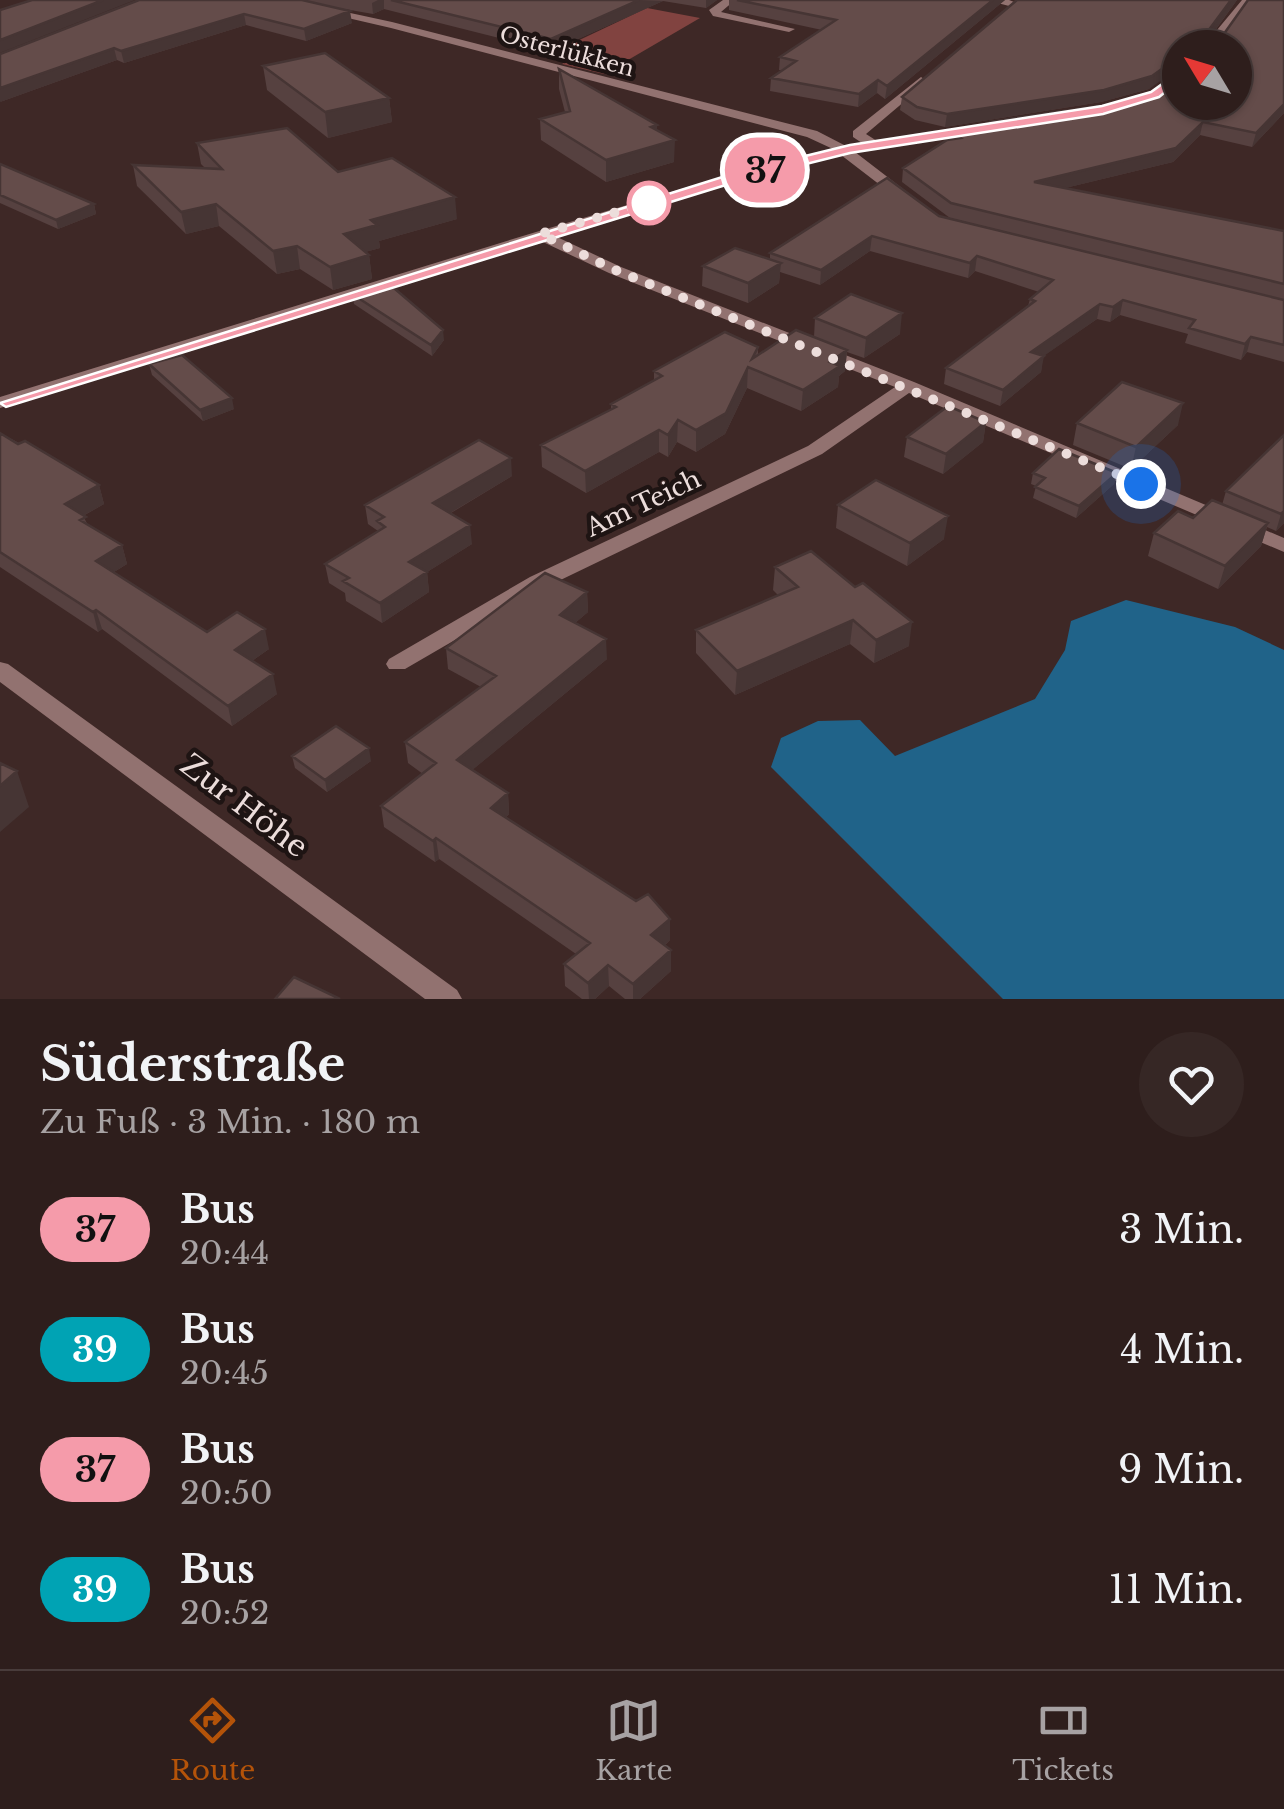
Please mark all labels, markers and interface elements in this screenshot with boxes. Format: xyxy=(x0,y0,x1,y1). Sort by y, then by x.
street label: Osterlükken xyxy=(497,21,637,82)
north arrow xyxy=(1162,30,1252,120)
map controls xyxy=(1162,30,1252,120)
line badge: 37 xyxy=(720,138,810,202)
text: 37 xyxy=(745,149,785,192)
unlabelled marker xyxy=(628,182,670,224)
your location xyxy=(1116,459,1166,509)
street label: Am Teich xyxy=(580,463,706,544)
street label: Zur Höhe xyxy=(173,746,315,865)
button: heart xyxy=(1139,1032,1244,1137)
text: Süderstraße xyxy=(40,1034,345,1094)
text: Zu Fuß · 3 Min. · 180 m xyxy=(40,1102,420,1142)
text: Bus xyxy=(180,1186,255,1233)
text: 3 Min. xyxy=(1119,1206,1244,1253)
text: 37 xyxy=(75,1208,115,1251)
text: 20:44 xyxy=(180,1233,269,1273)
text: Bus xyxy=(180,1306,255,1353)
text: 4 Min. xyxy=(1120,1326,1244,1373)
text: 39 xyxy=(72,1328,118,1371)
text: 20:45 xyxy=(180,1353,269,1393)
text: Bus xyxy=(180,1426,255,1473)
text: 9 Min. xyxy=(1118,1446,1244,1493)
text: 37 xyxy=(75,1448,115,1491)
text: 20:50 xyxy=(180,1473,273,1513)
text: Bus xyxy=(180,1546,255,1593)
text: 11 Min. xyxy=(1109,1566,1244,1613)
text: 39 xyxy=(72,1568,118,1611)
text: 20:52 xyxy=(180,1593,270,1633)
tab: Route xyxy=(170,1693,255,1788)
tab: Karte xyxy=(595,1693,673,1788)
tab: Tickets xyxy=(1012,1693,1114,1788)

